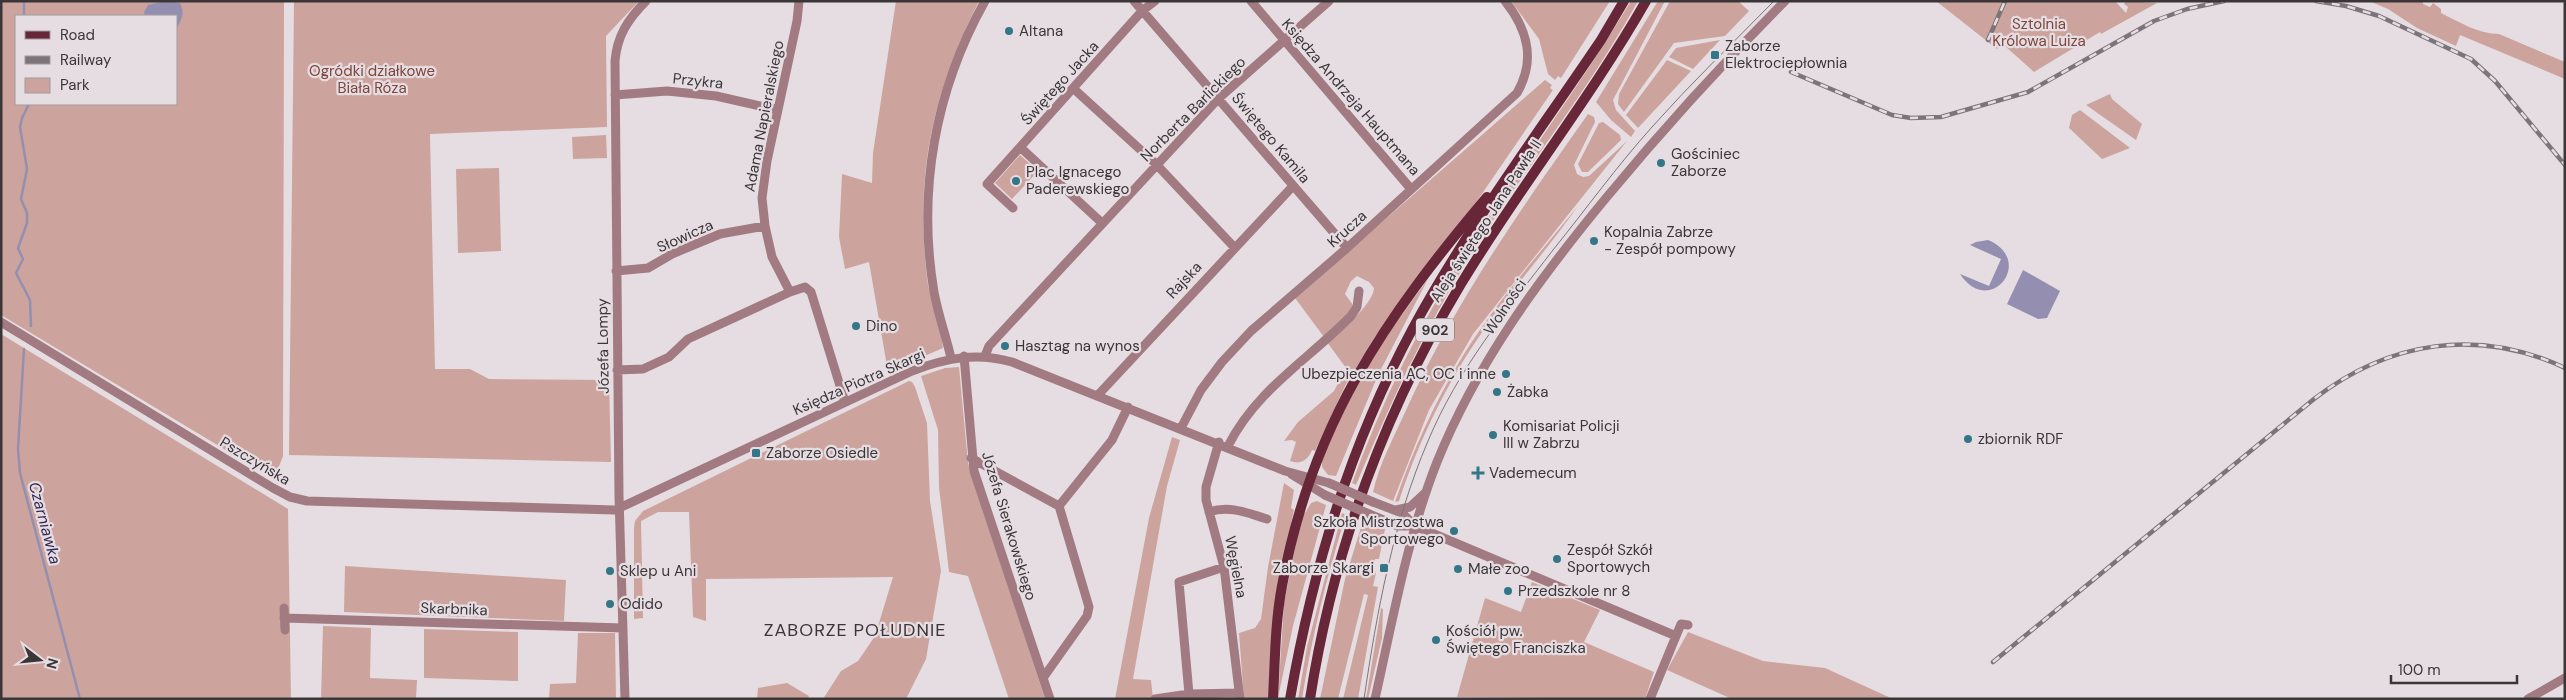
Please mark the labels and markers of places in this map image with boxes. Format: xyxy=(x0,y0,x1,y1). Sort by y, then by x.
place label: Altana xyxy=(1019,21,1063,41)
marker: Altana xyxy=(1003,25,1015,37)
place label: Zaborze Elektrociepłownia xyxy=(1725,36,1847,73)
marker: Zaborze Elektrociepłownia xyxy=(1709,49,1721,61)
place label: Gościniec Zaborze xyxy=(1671,144,1740,181)
marker: Gościniec Zaborze xyxy=(1655,157,1667,169)
place label: Plac Ignacego Paderewskiego xyxy=(1026,162,1130,199)
marker: Plac Ignacego Paderewskiego xyxy=(1010,175,1022,187)
place label: Kopalnia Zabrze - Zespół pompowy xyxy=(1604,222,1736,259)
marker: Kopalnia Zabrze - Zespół pompowy xyxy=(1588,235,1600,247)
place label: Dino xyxy=(866,316,898,336)
marker: Dino xyxy=(850,320,862,332)
place label: Hasztag na wynos xyxy=(1015,336,1140,356)
marker: Hasztag na wynos xyxy=(999,340,1011,352)
place label: Ubezpieczenia AC, OC i inne xyxy=(1301,364,1496,384)
marker: Ubezpieczenia AC, OC i inne xyxy=(1500,368,1512,380)
place label: Żabka xyxy=(1507,382,1548,402)
marker: Żabka xyxy=(1491,386,1503,398)
place label: Komisariat Policji III w Zabrzu xyxy=(1503,416,1620,453)
marker: Komisariat Policji III w Zabrzu xyxy=(1487,429,1499,441)
place label: zbiornik RDF xyxy=(1978,429,2063,449)
marker: zbiornik RDF xyxy=(1962,433,1974,445)
place label: Zaborze Osiedle xyxy=(766,443,878,463)
marker: Zaborze Osiedle xyxy=(750,447,762,459)
place label: Vademecum xyxy=(1489,463,1577,483)
marker: Vademecum xyxy=(1471,466,1485,480)
place label: Szkoła Mistrzostwa Sportowego xyxy=(1314,512,1444,549)
marker: Szkoła Mistrzostwa Sportowego xyxy=(1448,525,1460,537)
place label: Zespół Szkół Sportowych xyxy=(1567,540,1653,577)
marker: Zespół Szkół Sportowych xyxy=(1551,553,1563,565)
place label: Zaborze Skargi xyxy=(1273,558,1374,578)
place label: Małe zoo xyxy=(1468,559,1530,579)
place label: Sklep u Ani xyxy=(620,561,696,581)
marker: Zaborze Skargi xyxy=(1378,562,1390,574)
marker: Małe zoo xyxy=(1452,563,1464,575)
marker: Sklep u Ani xyxy=(604,565,616,577)
place label: Przedszkole nr 8 xyxy=(1518,581,1631,601)
marker: Przedszkole nr 8 xyxy=(1502,585,1514,597)
place label: Odido xyxy=(620,594,663,614)
marker: Odido xyxy=(604,598,616,610)
place label: Kościół pw. Świętego Franciszka xyxy=(1446,621,1586,658)
marker: Kościół pw. Świętego Franciszka xyxy=(1430,634,1442,646)

